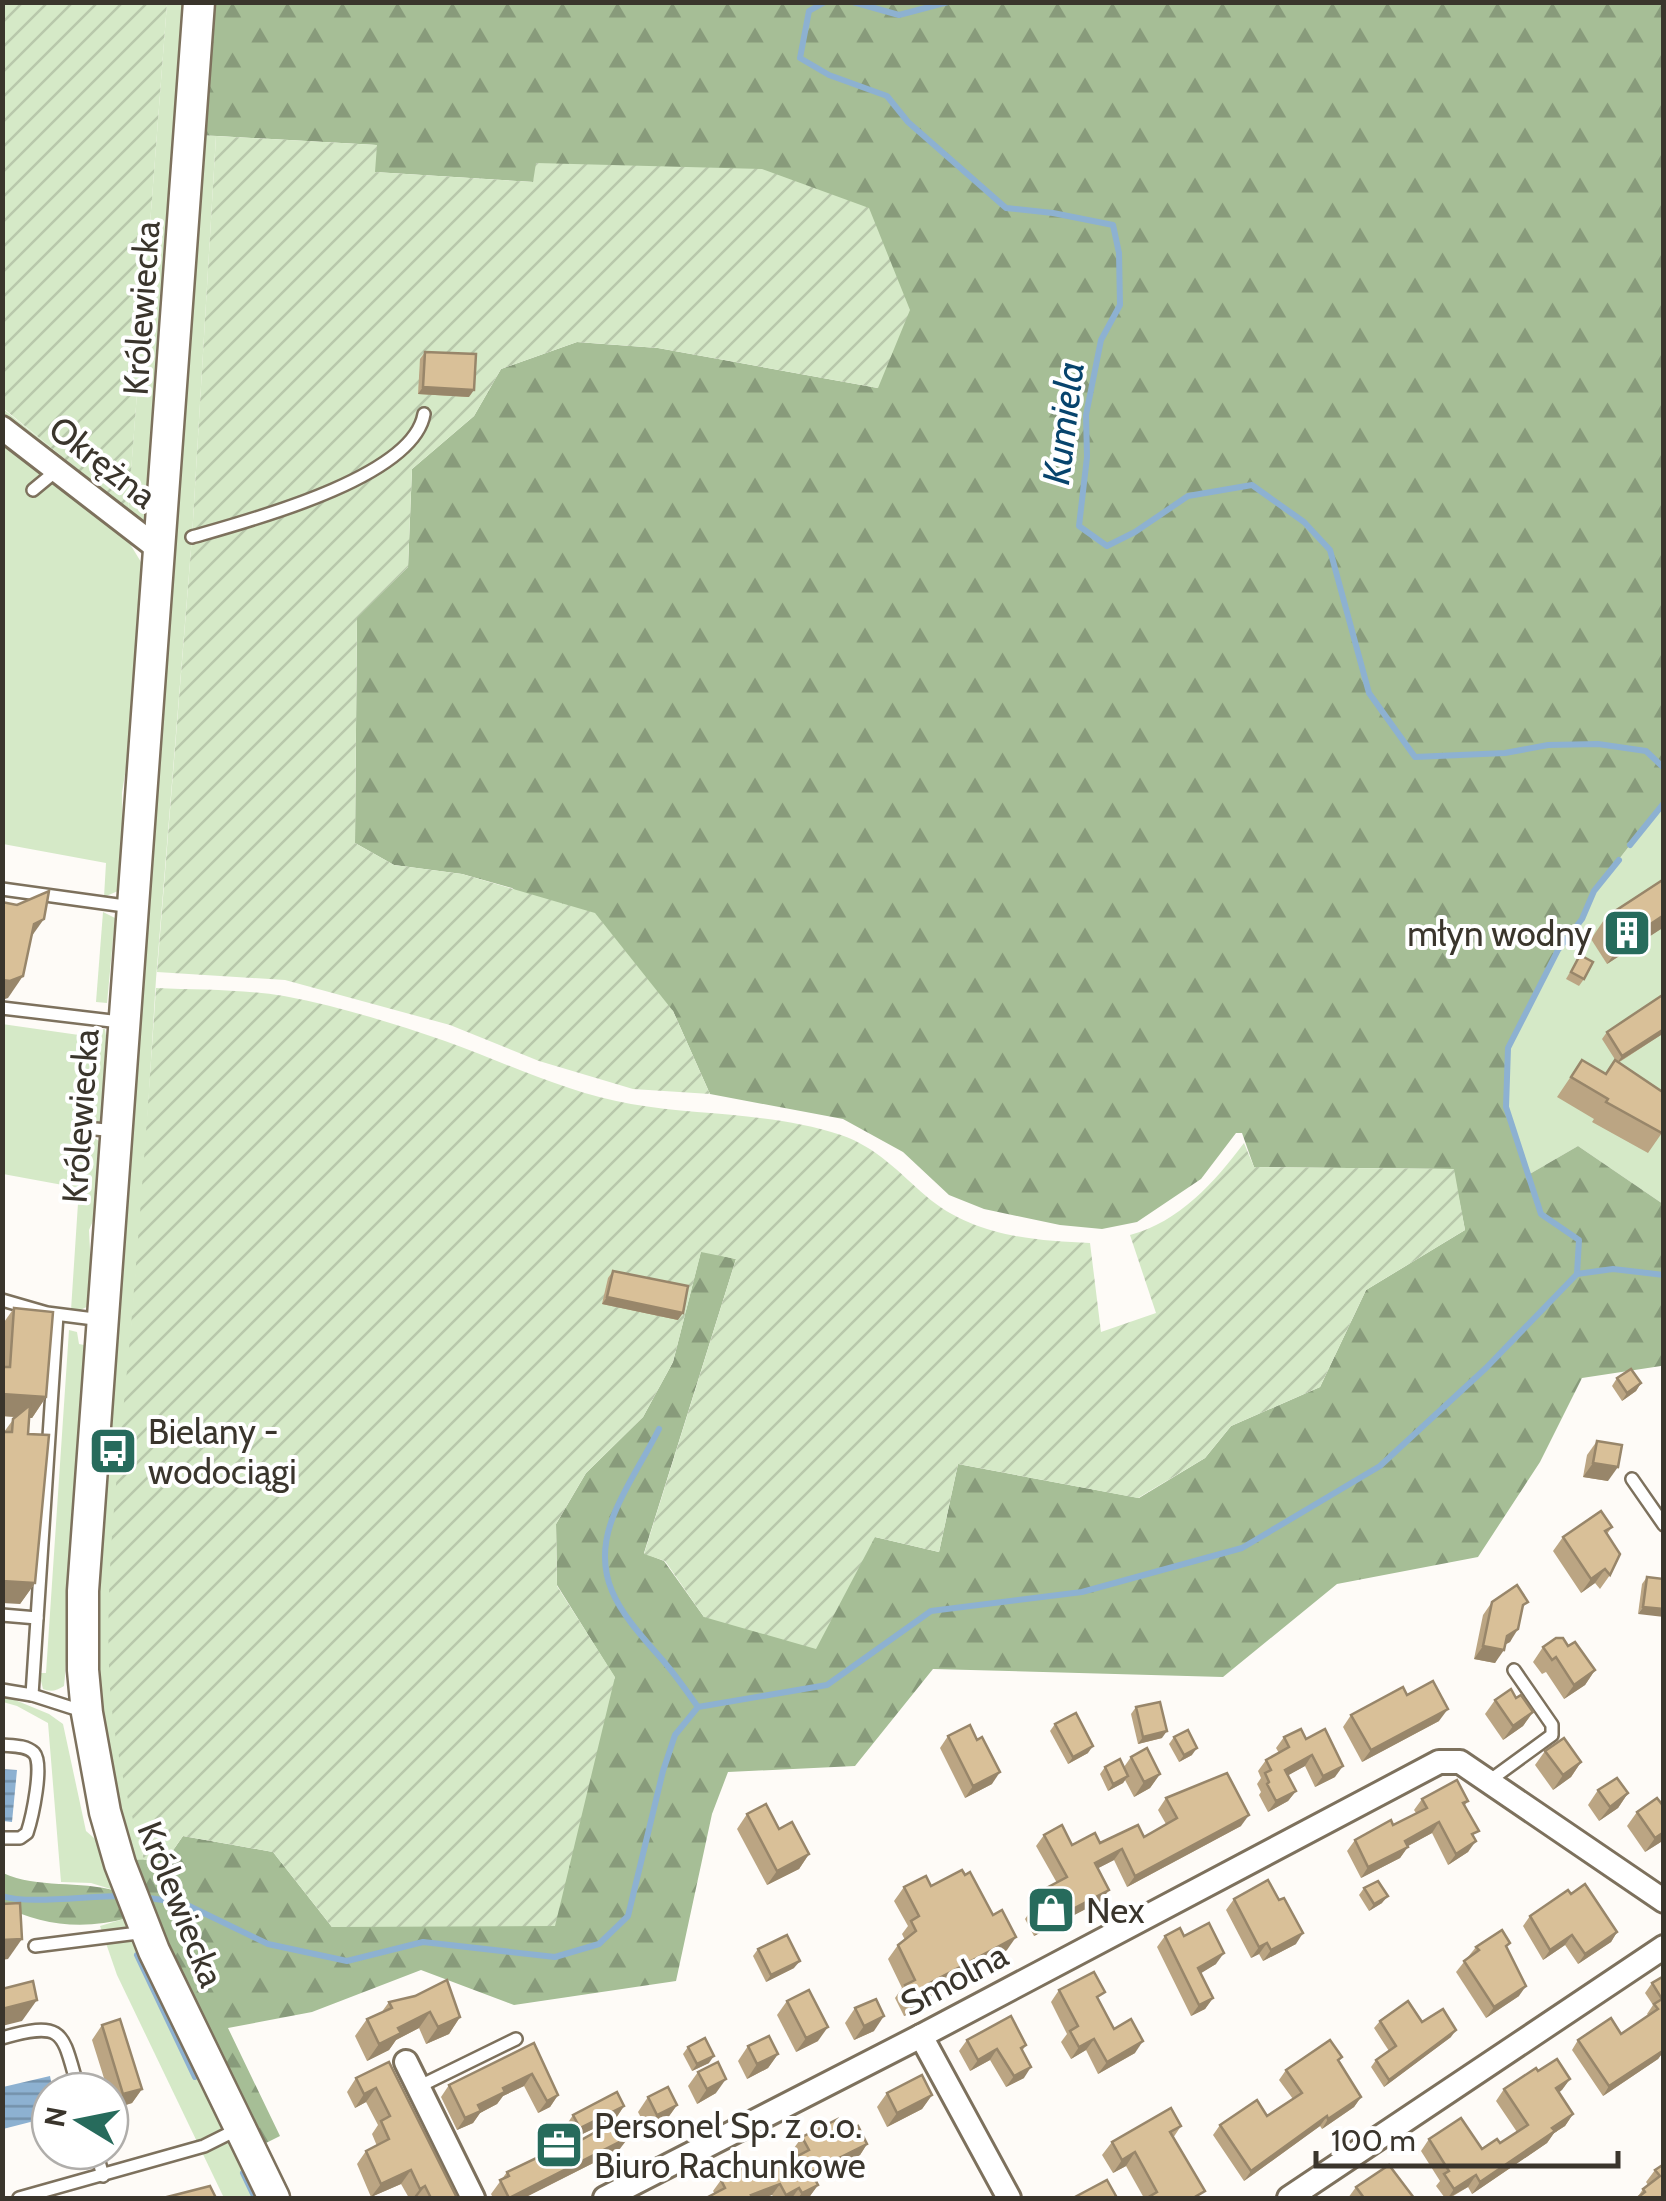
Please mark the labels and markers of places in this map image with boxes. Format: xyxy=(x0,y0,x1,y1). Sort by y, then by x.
building icon: młyn wodny xyxy=(1601,907,1653,959)
place label: młyn wodny xyxy=(1407,912,1592,955)
place label: Bielany - wodociągi xyxy=(148,1410,297,1493)
bus stop icon: Bielany - wodociągi xyxy=(87,1425,139,1477)
shop icon: Nex xyxy=(1025,1884,1077,1936)
place label: Nex xyxy=(1086,1889,1145,1932)
place label: Personel Sp. z o.o. Biuro Rachunkowe xyxy=(594,2104,866,2187)
office icon: Personel Sp. z o.o. Biuro Rachunkowe xyxy=(533,2119,585,2171)

